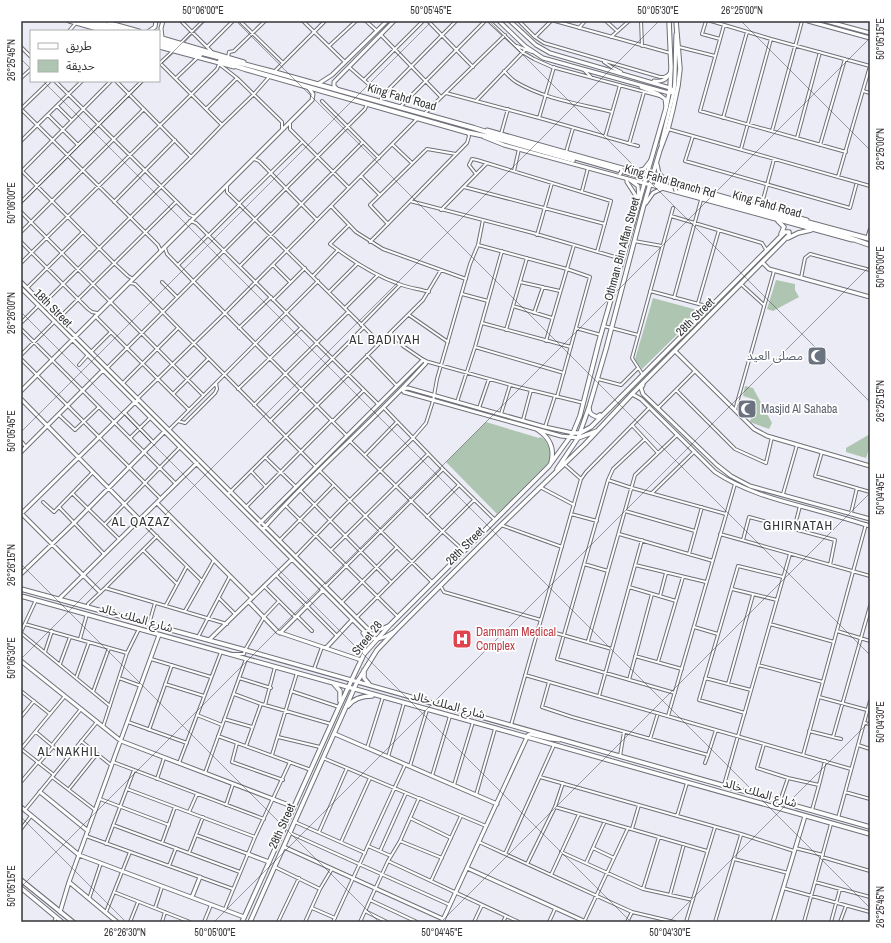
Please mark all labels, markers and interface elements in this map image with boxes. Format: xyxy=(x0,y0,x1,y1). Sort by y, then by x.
text: 50°06'00"E xyxy=(182,4,224,17)
text: 50°05'45"E xyxy=(410,4,452,17)
text: 50°05'30"E xyxy=(637,4,679,17)
text: 26°25'00"N xyxy=(721,4,763,17)
text: 50°05'15"E xyxy=(874,18,887,60)
legend xyxy=(30,30,160,82)
text: طريق xyxy=(66,38,92,54)
text: 26°25'45"N xyxy=(5,39,18,81)
text: حديقة xyxy=(66,58,95,74)
street label: King Fahd Road xyxy=(366,79,438,115)
text: 26°25'00"N xyxy=(874,128,887,170)
street label: King Fahd Branch Rd xyxy=(623,160,717,202)
text: 50°06'00"E xyxy=(5,182,18,224)
street label: King Fahd Road xyxy=(731,186,803,222)
street label: Othman Bin Affan Street xyxy=(600,195,644,303)
text: 50°05'00"E xyxy=(874,246,887,288)
street label: 18th Street xyxy=(30,285,76,331)
text: 26°26'00"N xyxy=(5,292,18,334)
street label: 28th Street xyxy=(672,294,718,340)
district label: AL BADIYAH xyxy=(348,331,421,348)
mosque icon: مصلى العيد xyxy=(806,345,828,367)
place label: مصلى العيد xyxy=(747,348,803,364)
text: 26°25'15"N xyxy=(874,380,887,422)
mosque icon: Masjid Al Sahaba xyxy=(736,398,758,420)
place label: Masjid Al Sahaba xyxy=(761,401,838,417)
text: 50°05'45"E xyxy=(5,410,18,452)
text: 50°04'45"E xyxy=(874,473,887,515)
district label: AL QAZAZ xyxy=(110,513,171,530)
district label: GHIRNATAH xyxy=(763,517,833,534)
street label: 28th Street xyxy=(442,523,488,569)
text: 26°26'15"N xyxy=(5,544,18,586)
street label: شارع الملك خالد xyxy=(97,600,175,637)
street label: Street 28 xyxy=(348,617,386,659)
place label: Dammam Medical Complex xyxy=(476,624,556,654)
hospital icon: Dammam Medical Complex xyxy=(451,628,473,650)
text: 50°05'30"E xyxy=(5,637,18,679)
street label: شارع الملك خالد xyxy=(409,687,487,724)
text: 50°04'30"E xyxy=(874,701,887,743)
district label: AL NAKHIL xyxy=(36,743,101,760)
street label: شارع الملك خالد xyxy=(721,775,799,812)
street label: 28th Street xyxy=(265,801,299,851)
text: 50°05'15"E xyxy=(5,865,18,907)
text: 26°25'45"N xyxy=(874,886,887,928)
text: 26°26'30"N xyxy=(104,926,146,939)
text: 50°05'00"E xyxy=(194,926,236,939)
text: 50°04'45"E xyxy=(421,926,463,939)
text: 50°04'30"E xyxy=(649,926,691,939)

